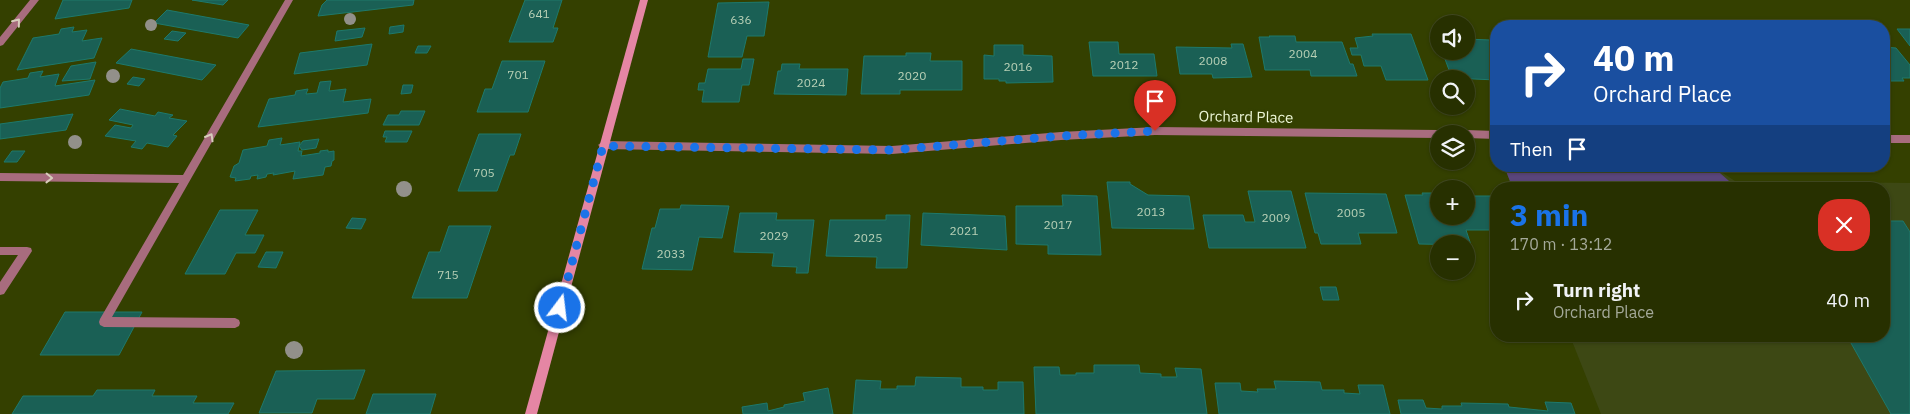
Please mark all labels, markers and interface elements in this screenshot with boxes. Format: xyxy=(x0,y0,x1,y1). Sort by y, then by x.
house number: 641 xyxy=(528,6,550,21)
house number: 636 xyxy=(730,12,752,27)
map controls xyxy=(1430,15,1475,280)
button: sound xyxy=(1430,15,1475,60)
one-way arrow xyxy=(12,19,20,28)
text: 40 m xyxy=(1593,35,1675,81)
icon: right xyxy=(1510,40,1575,105)
house number: 2004 xyxy=(1289,46,1317,61)
house number: 2008 xyxy=(1199,53,1227,68)
house number: 2012 xyxy=(1110,57,1138,72)
house number: 2016 xyxy=(1004,59,1032,74)
house number: 701 xyxy=(507,67,529,82)
house number: 2020 xyxy=(898,68,926,83)
button: search xyxy=(1430,70,1475,115)
house number: 2024 xyxy=(797,75,825,90)
text: Orchard Place xyxy=(1593,79,1732,108)
pin xyxy=(1134,80,1176,131)
icon: arrive xyxy=(1141,87,1169,115)
street label: Orchard Place xyxy=(1199,106,1293,127)
button: layers xyxy=(1430,125,1475,170)
one-way arrow xyxy=(204,134,214,143)
icon: arrive xyxy=(1563,135,1591,163)
text: Then xyxy=(1510,137,1553,161)
house number: 705 xyxy=(473,165,495,180)
one-way arrow xyxy=(45,173,53,183)
button: + xyxy=(1430,180,1475,225)
text: 3 min xyxy=(1510,195,1588,234)
button: close xyxy=(1818,199,1870,251)
house number: 2013 xyxy=(1137,204,1165,219)
house number: 2005 xyxy=(1337,205,1365,220)
house number: 2009 xyxy=(1262,210,1290,225)
house number: 2017 xyxy=(1044,217,1072,232)
house number: 2021 xyxy=(950,223,978,238)
house number: 2029 xyxy=(760,228,788,243)
house number: 2025 xyxy=(854,230,882,245)
text: 170 m · 13:12 xyxy=(1510,234,1612,254)
button: − xyxy=(1430,235,1475,280)
house number: 2033 xyxy=(657,246,685,261)
house number: 715 xyxy=(437,267,459,282)
text: Turn right xyxy=(1553,278,1640,302)
position arrow xyxy=(533,281,585,333)
icon: right xyxy=(1510,286,1538,314)
text: 40 m xyxy=(1826,288,1870,312)
text: Orchard Place xyxy=(1553,302,1654,322)

